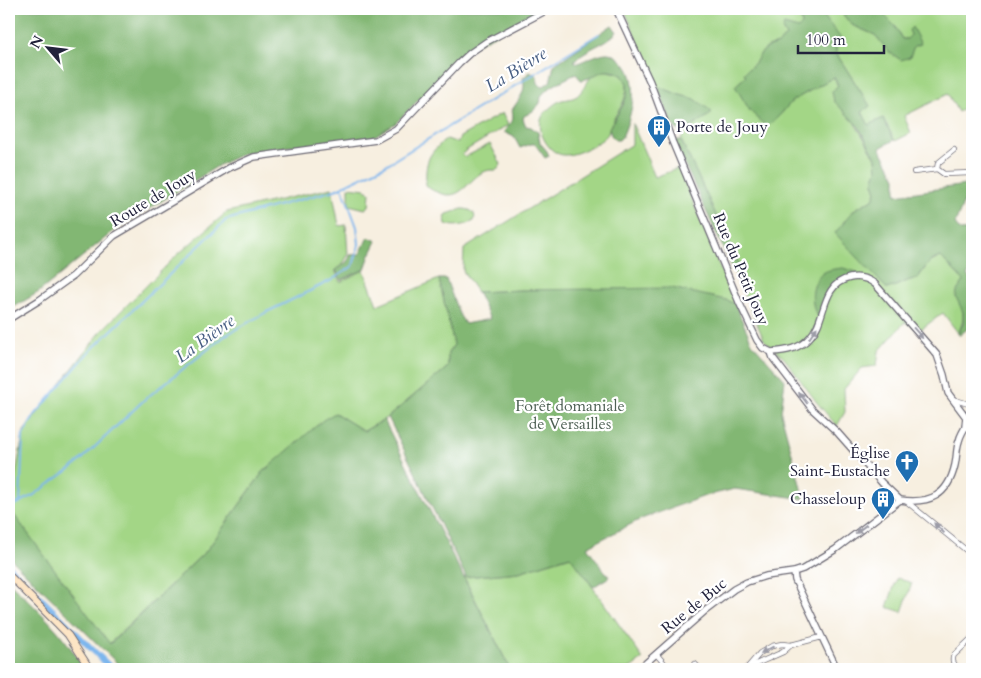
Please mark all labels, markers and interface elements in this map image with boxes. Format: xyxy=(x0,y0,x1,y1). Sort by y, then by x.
north arrow xyxy=(22,22,72,72)
scale bar xyxy=(798,22,885,54)
text: 100 m xyxy=(806,30,846,50)
text: N xyxy=(26,32,48,52)
water label: La Bièvre xyxy=(481,41,552,99)
building icon: Porte de Jouy xyxy=(646,114,672,148)
place label: Porte de Jouy xyxy=(676,116,768,138)
street label: Route de Jouy xyxy=(106,163,200,232)
street label: Rue du Petit Jouy xyxy=(707,209,775,329)
water label: La Bièvre xyxy=(170,308,241,369)
one-way arrow xyxy=(808,326,818,339)
one-way arrow xyxy=(912,327,924,339)
one-way arrow xyxy=(798,391,808,405)
park label: Forêt domaniale de Versailles xyxy=(515,395,625,435)
place label: Église Saint-Eustache xyxy=(790,442,890,482)
church icon: Église Saint-Eustache xyxy=(894,449,920,483)
building icon: Chasseloup xyxy=(870,486,896,520)
place label: Chasseloup xyxy=(790,488,866,510)
one-way arrow xyxy=(933,522,945,534)
one-way arrow xyxy=(855,524,868,535)
street label: Rue de Buc xyxy=(657,573,731,639)
one-way arrow xyxy=(759,646,774,654)

